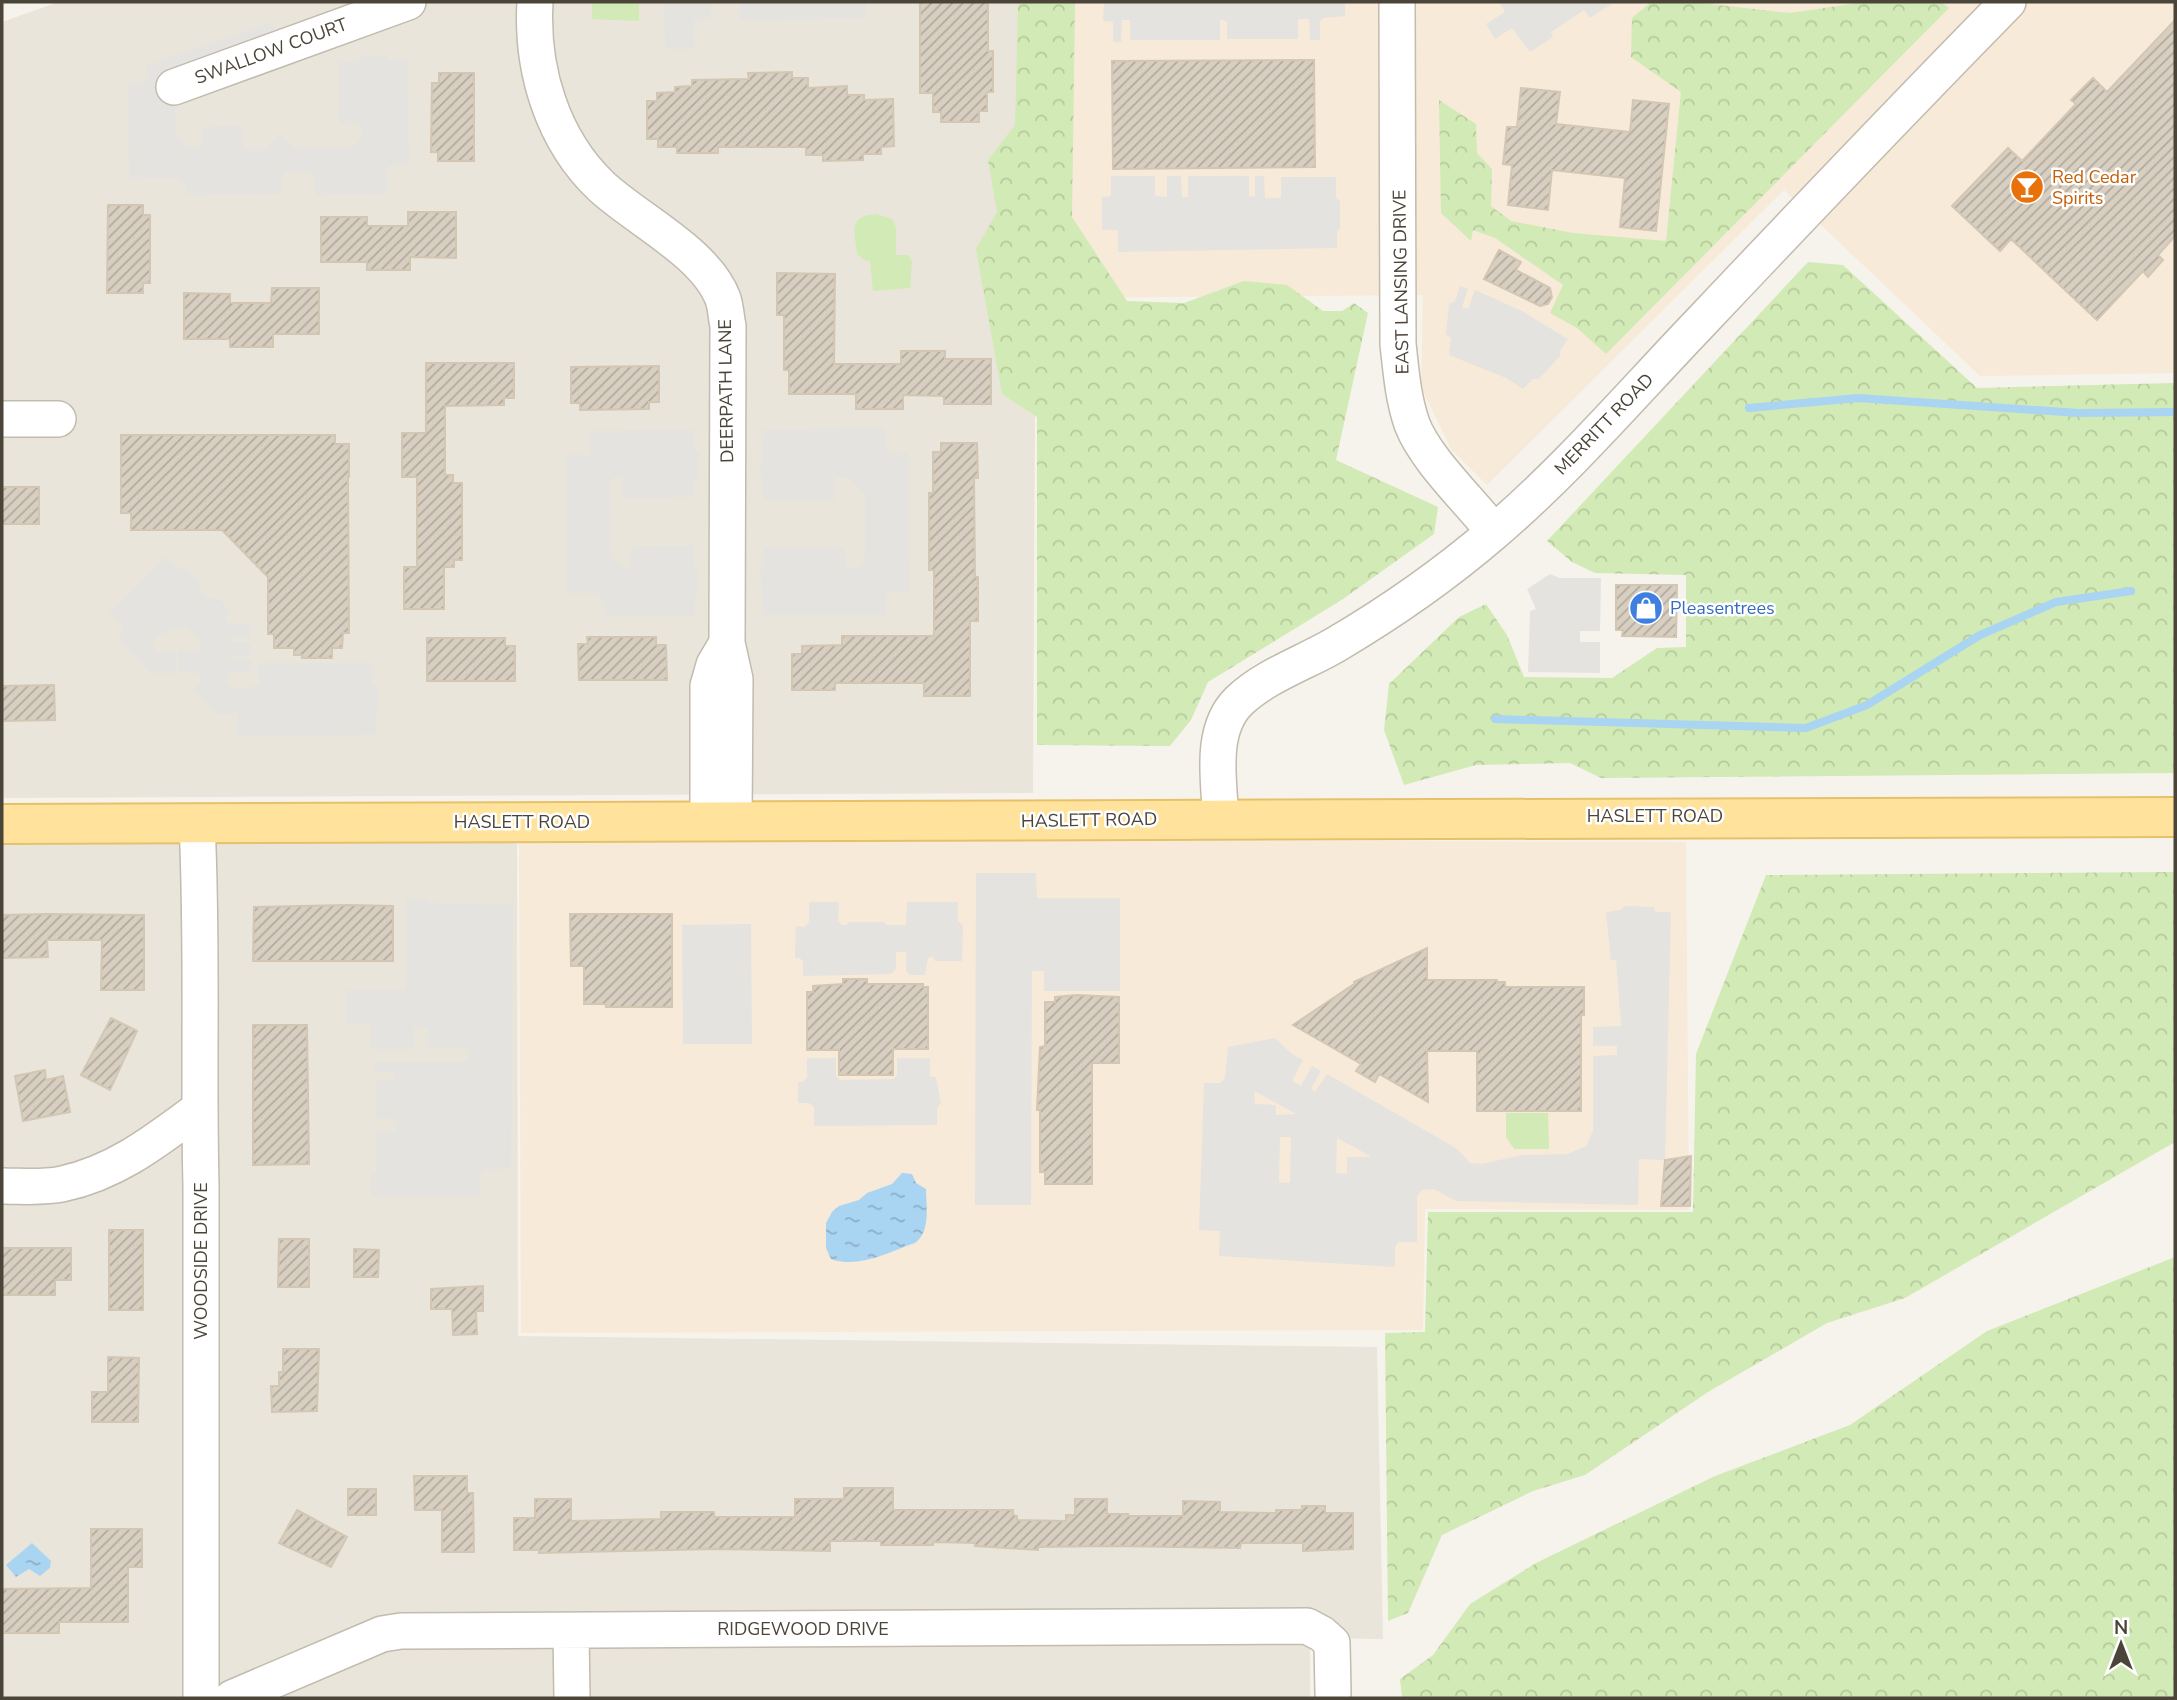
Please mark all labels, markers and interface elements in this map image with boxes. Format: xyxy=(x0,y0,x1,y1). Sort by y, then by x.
street label: SWALLOW COURT xyxy=(191,12,351,90)
place label: Red Cedar Spirits xyxy=(2052,165,2137,210)
bar icon: Red Cedar Spirits xyxy=(2008,168,2046,206)
street label: EAST LANSING DRIVE xyxy=(1387,189,1415,375)
street label: DEERPATH LANE xyxy=(713,319,739,463)
street label: MERRITT ROAD xyxy=(1549,368,1659,480)
shop icon: Pleasentrees xyxy=(1627,589,1665,627)
place label: Pleasentrees xyxy=(1670,596,1775,620)
street label: HASLETT ROAD xyxy=(1587,804,1723,828)
street label: HASLETT ROAD xyxy=(1021,807,1157,833)
street label: HASLETT ROAD xyxy=(454,810,590,834)
street label: WOODSIDE DRIVE xyxy=(189,1182,213,1340)
north arrow xyxy=(2086,1609,2156,1679)
text: N xyxy=(2114,1615,2128,1641)
street label: RIDGEWOOD DRIVE xyxy=(717,1617,889,1641)

